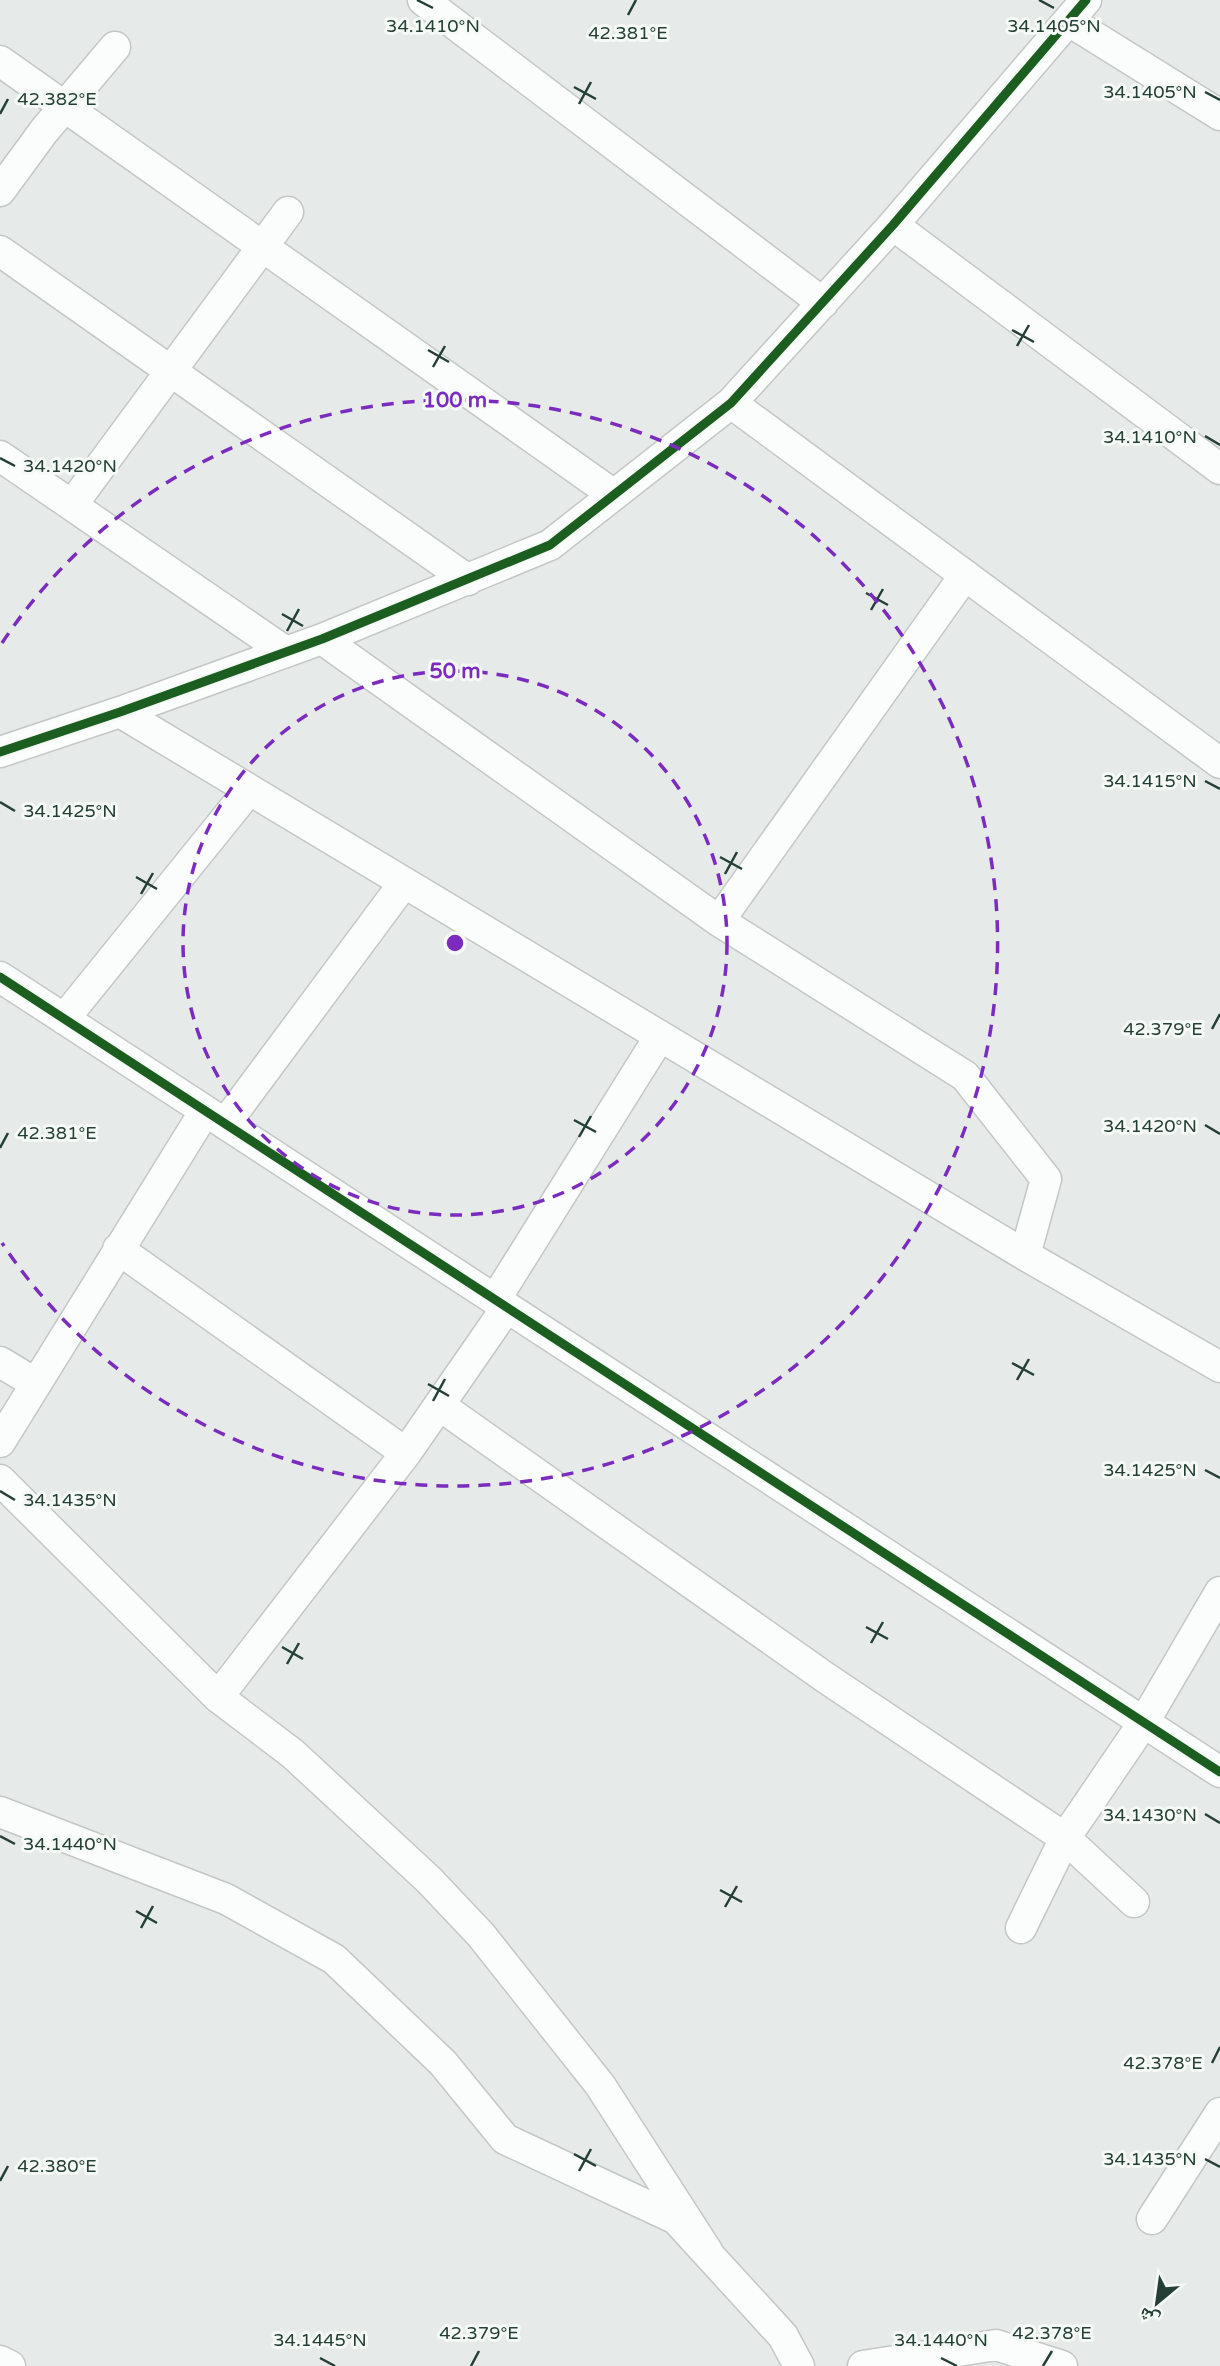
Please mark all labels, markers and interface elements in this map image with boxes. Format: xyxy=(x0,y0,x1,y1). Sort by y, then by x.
text: 34.1410°N xyxy=(386,15,480,37)
text: 34.1405°N xyxy=(1007,15,1101,37)
text: 42.381°E xyxy=(588,22,668,44)
text: 34.1405°N xyxy=(1103,81,1197,103)
text: 42.382°E xyxy=(17,88,97,110)
text: 100 m xyxy=(423,388,487,413)
text: 34.1410°N xyxy=(1103,426,1197,448)
text: 34.1420°N xyxy=(23,455,117,477)
text: 50 m xyxy=(429,659,481,684)
text: 34.1415°N xyxy=(1103,770,1197,792)
text: 34.1425°N xyxy=(23,800,117,822)
centre of rings xyxy=(443,931,467,955)
text: 42.379°E xyxy=(1123,1018,1203,1040)
text: 34.1420°N xyxy=(1103,1115,1197,1137)
text: 42.381°E xyxy=(17,1122,97,1144)
text: 34.1425°N xyxy=(1103,1459,1197,1481)
text: 34.1435°N xyxy=(23,1489,117,1511)
text: 34.1430°N xyxy=(1103,1804,1197,1826)
text: 34.1440°N xyxy=(23,1833,117,1855)
text: 42.378°E xyxy=(1123,2052,1203,2074)
text: 34.1435°N xyxy=(1103,2148,1197,2170)
text: 42.380°E xyxy=(17,2155,97,2177)
north arrow xyxy=(1122,2268,1192,2338)
text: ش xyxy=(1135,2302,1163,2332)
text: 42.379°E xyxy=(439,2322,519,2344)
text: 42.378°E xyxy=(1012,2322,1092,2344)
text: 34.1445°N xyxy=(273,2329,367,2351)
text: 34.1440°N xyxy=(894,2329,988,2351)

